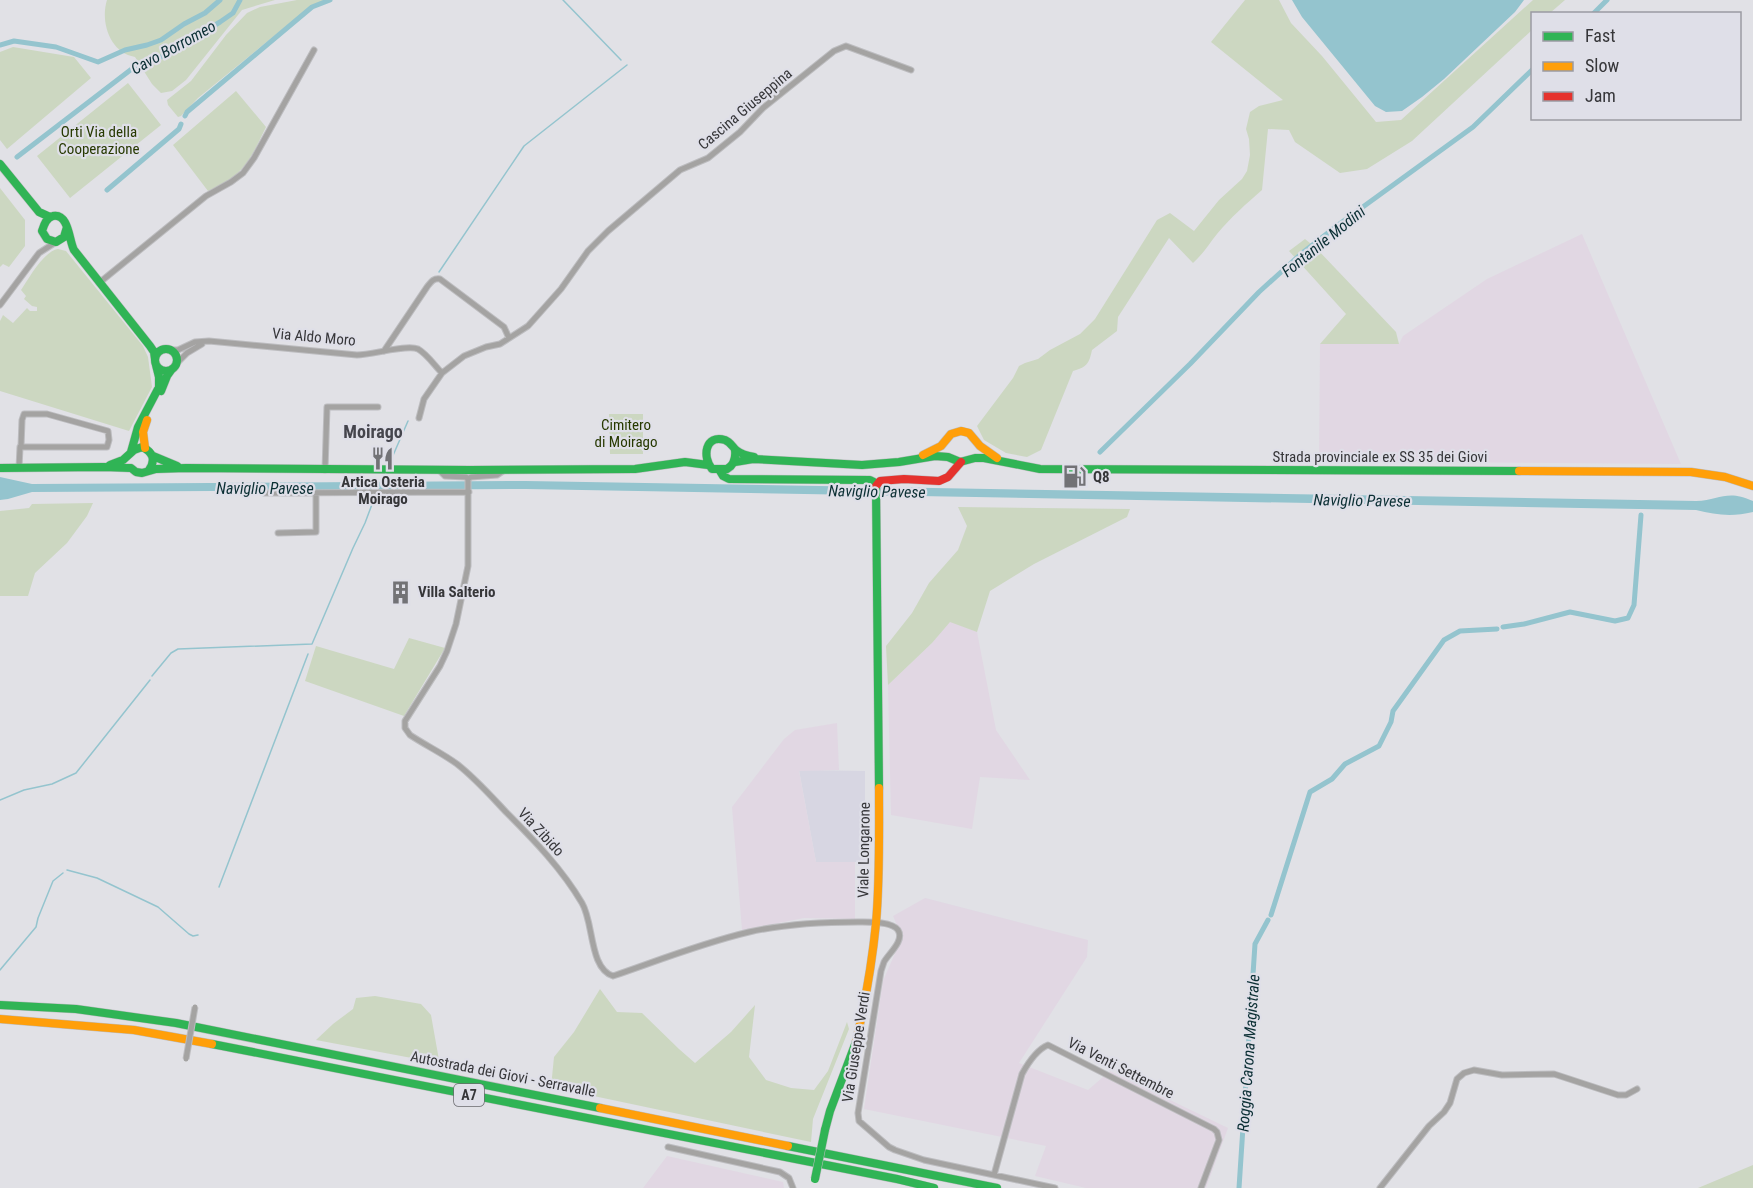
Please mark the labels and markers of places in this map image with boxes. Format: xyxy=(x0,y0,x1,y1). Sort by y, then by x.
restaurant icon: Artica Osteria Moirago xyxy=(370,445,396,471)
fuel station icon: Q8 xyxy=(1062,464,1088,490)
place label: Q8 xyxy=(1093,468,1110,486)
place label: Artica Osteria Moirago xyxy=(341,473,425,508)
building icon: Villa Salterio xyxy=(387,579,413,605)
place label: Villa Salterio xyxy=(418,583,495,601)

